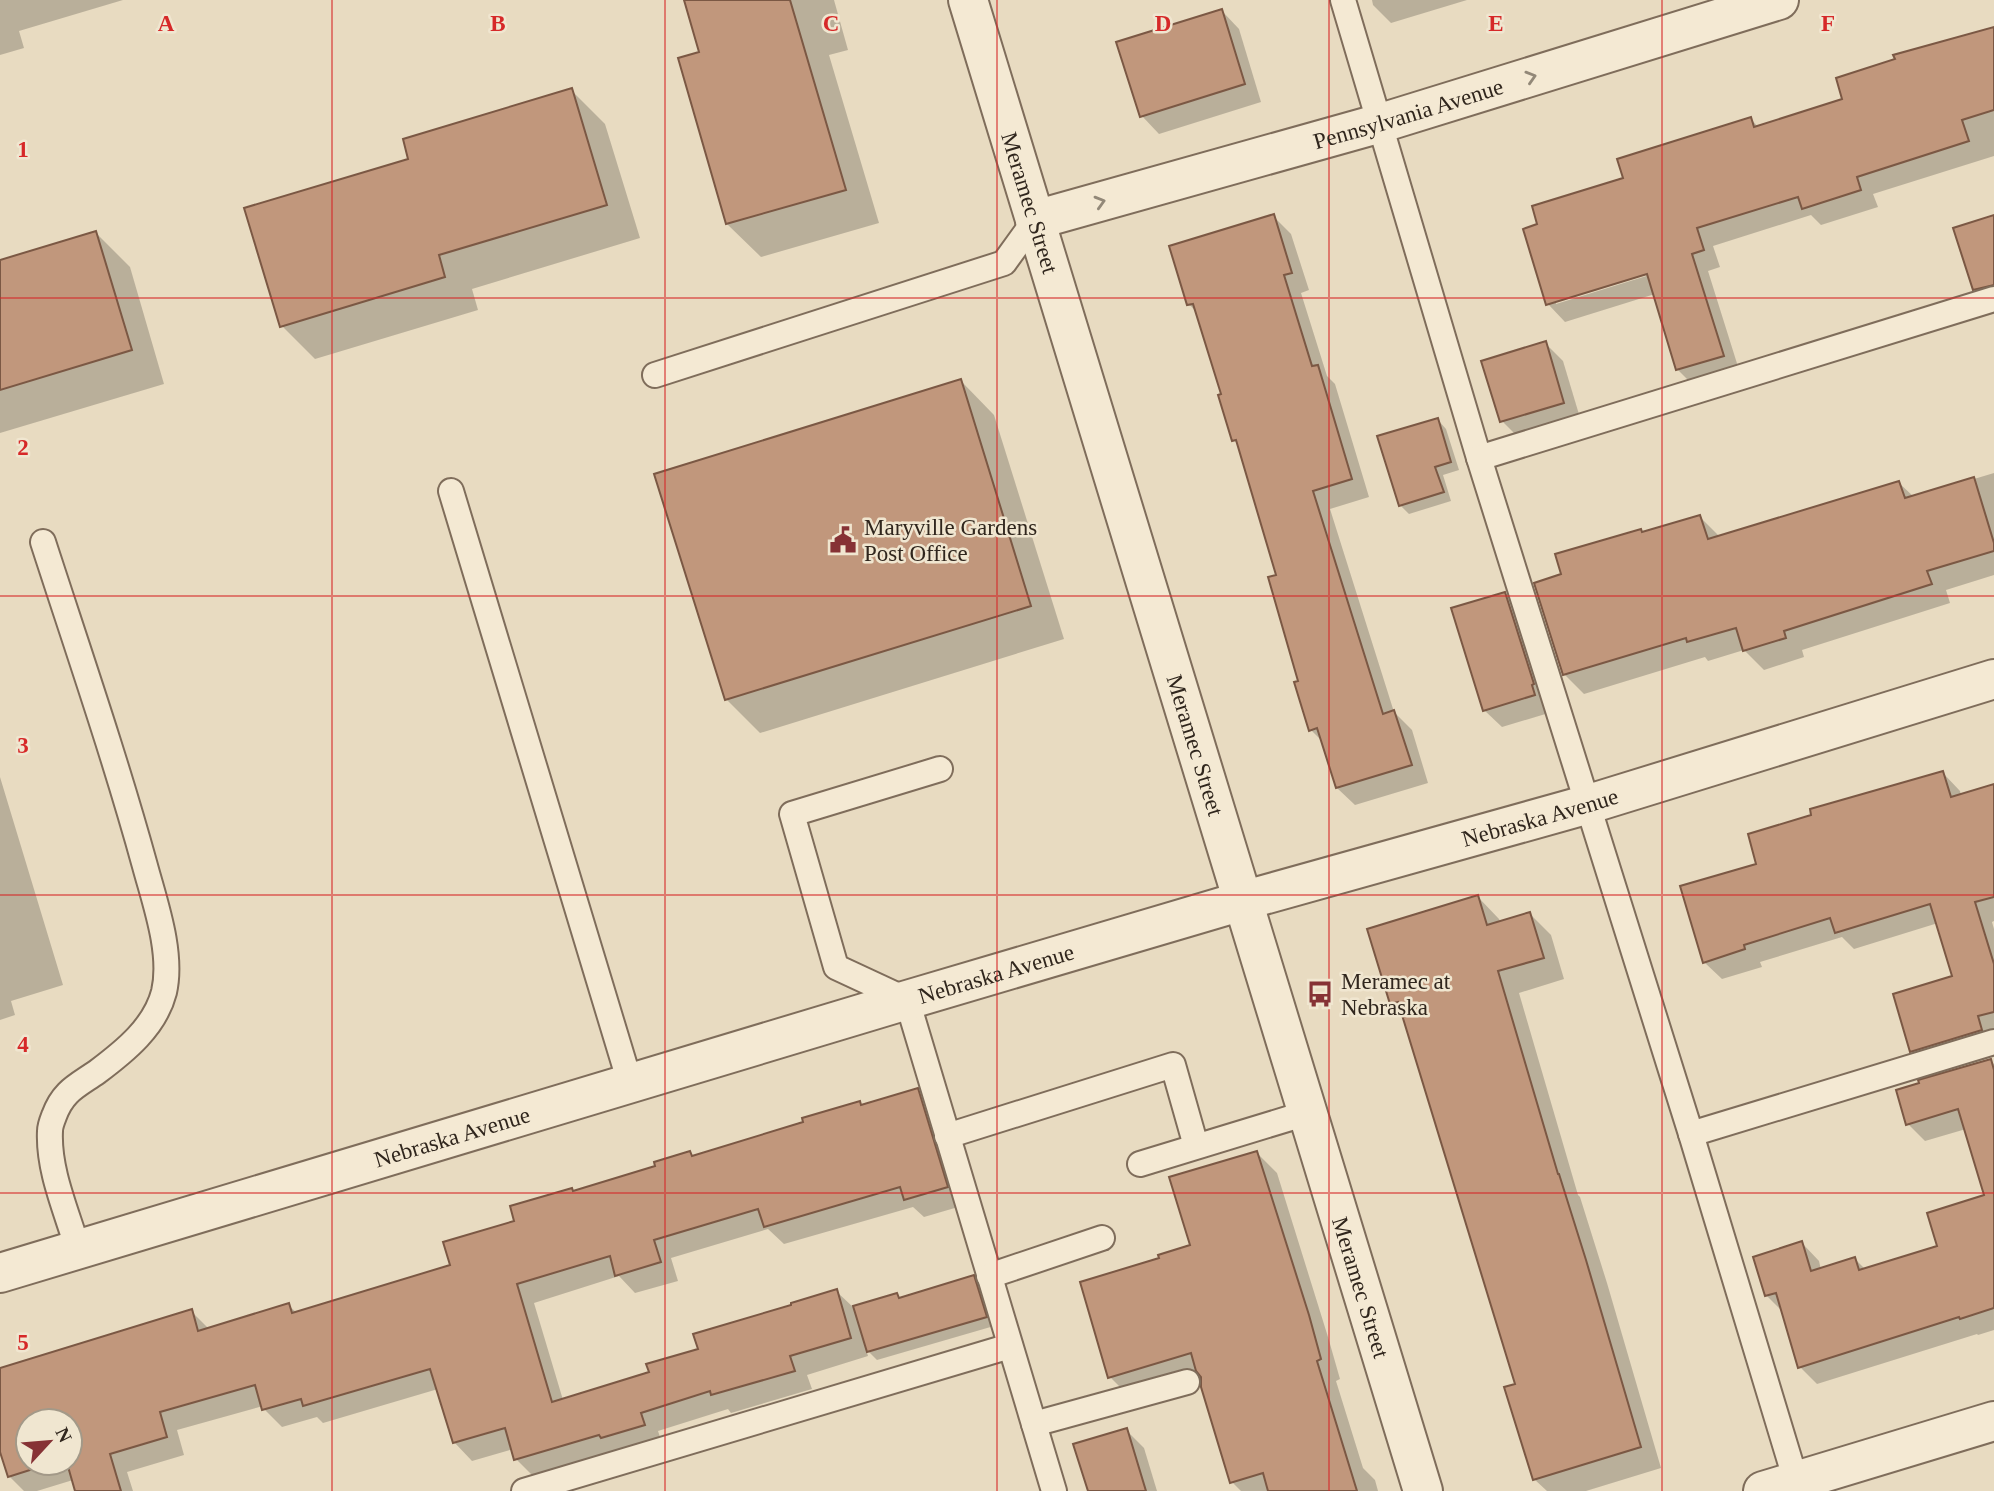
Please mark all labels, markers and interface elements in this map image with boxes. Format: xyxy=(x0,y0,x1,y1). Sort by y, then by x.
text: A xyxy=(158,11,175,36)
text: B xyxy=(490,11,506,36)
text: C xyxy=(823,11,839,36)
text: D xyxy=(1155,11,1171,36)
text: E xyxy=(1488,11,1504,36)
text: F xyxy=(1821,11,1835,36)
one-way arrow xyxy=(1524,70,1536,85)
street label: Pennsylvania Avenue xyxy=(1310,74,1506,154)
street label: Meramec Street xyxy=(997,129,1063,277)
text: 1 xyxy=(17,137,29,162)
one-way arrow xyxy=(1094,195,1106,210)
text: 2 xyxy=(17,435,29,460)
place label: Maryville Gardens Post Office xyxy=(864,515,1037,566)
public building icon: Maryville Gardens Post Office xyxy=(828,525,858,555)
street label: Meramec Street xyxy=(1162,671,1229,819)
text: 3 xyxy=(17,733,29,758)
street label: Nebraska Avenue xyxy=(1459,783,1621,851)
street label: Nebraska Avenue xyxy=(915,939,1077,1009)
place label: Meramec at Nebraska xyxy=(1341,969,1451,1020)
bus stop icon: Meramec at Nebraska xyxy=(1305,979,1335,1009)
text: 4 xyxy=(17,1032,29,1057)
street label: Nebraska Avenue xyxy=(371,1102,533,1172)
street label: Meramec Street xyxy=(1328,1214,1394,1362)
text: 5 xyxy=(17,1330,29,1355)
north arrow xyxy=(14,1407,84,1477)
text: N xyxy=(51,1424,76,1446)

